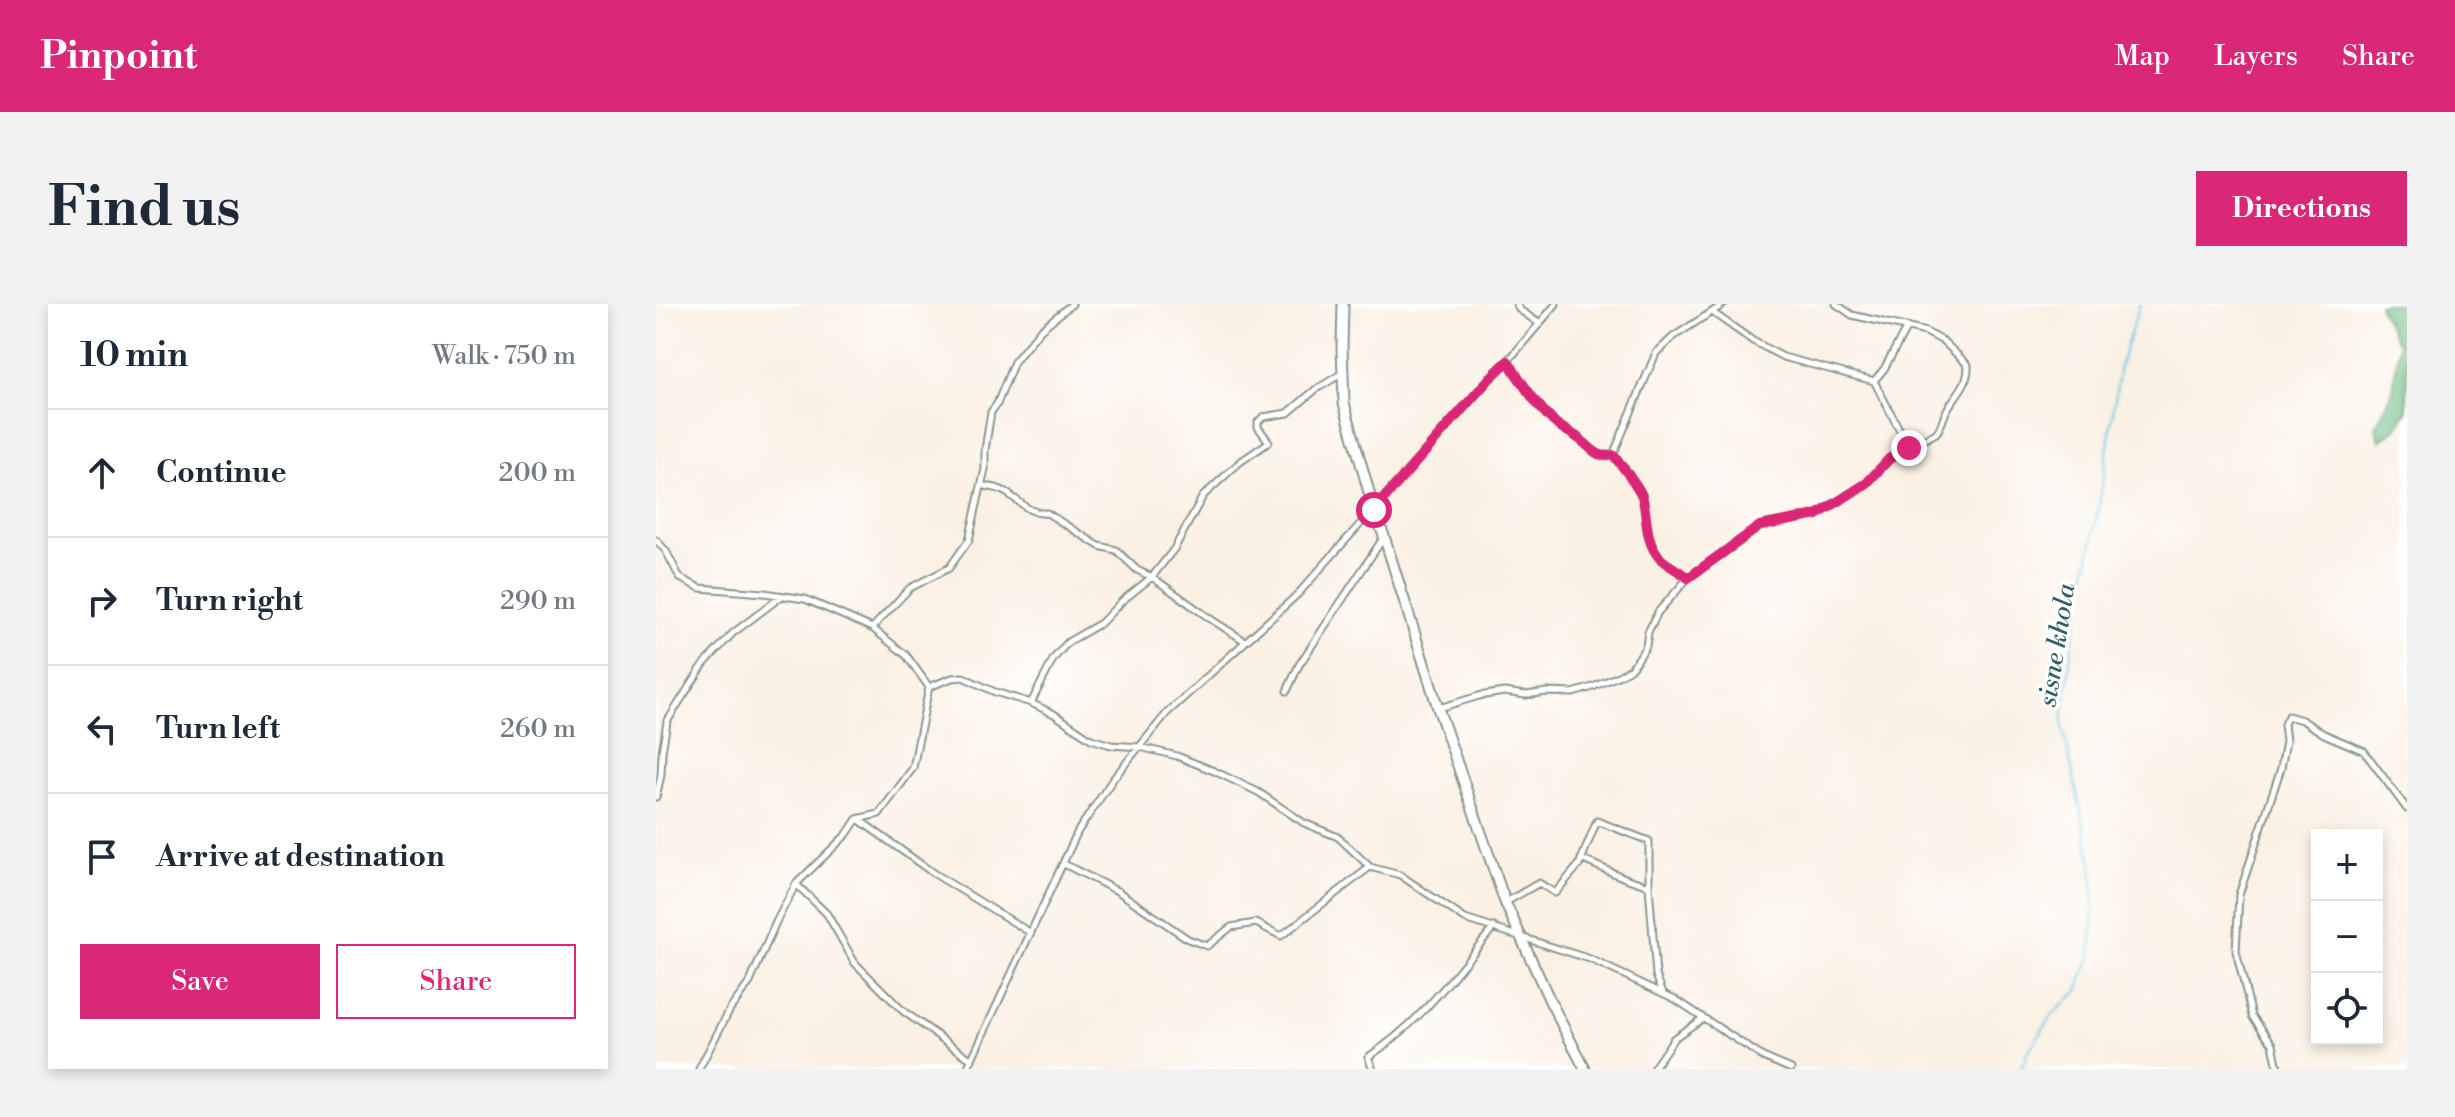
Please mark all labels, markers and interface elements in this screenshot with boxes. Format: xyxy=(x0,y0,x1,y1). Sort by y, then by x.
text: Pinpoint xyxy=(40,33,197,80)
text: Map xyxy=(2115,39,2170,74)
text: Layers xyxy=(2214,39,2298,74)
text: Share xyxy=(2342,39,2415,74)
button: Directions xyxy=(2196,171,2407,246)
text: Find us xyxy=(48,173,241,243)
text: 10 min xyxy=(80,335,188,377)
text: Walk · 750 m xyxy=(432,340,576,372)
route end xyxy=(1891,430,1927,466)
icon: ahead xyxy=(80,451,124,495)
text: Continue xyxy=(156,454,287,492)
text: 200 m xyxy=(499,457,576,489)
route start xyxy=(1356,492,1392,528)
icon: right xyxy=(80,579,124,623)
water label: sisne khola xyxy=(2031,581,2083,710)
text: Turn right xyxy=(156,582,303,620)
text: 290 m xyxy=(500,585,576,617)
icon: left xyxy=(80,707,124,751)
text: Turn left xyxy=(156,710,280,748)
text: 260 m xyxy=(500,713,576,745)
map controls xyxy=(2311,829,2383,1045)
button: + xyxy=(2311,829,2383,901)
icon: arrive xyxy=(80,835,124,879)
text: Arrive at destination xyxy=(156,838,445,876)
button: − xyxy=(2311,901,2383,973)
button: Save xyxy=(80,944,320,1019)
button: Share xyxy=(336,944,576,1019)
button: locate xyxy=(2311,973,2383,1045)

